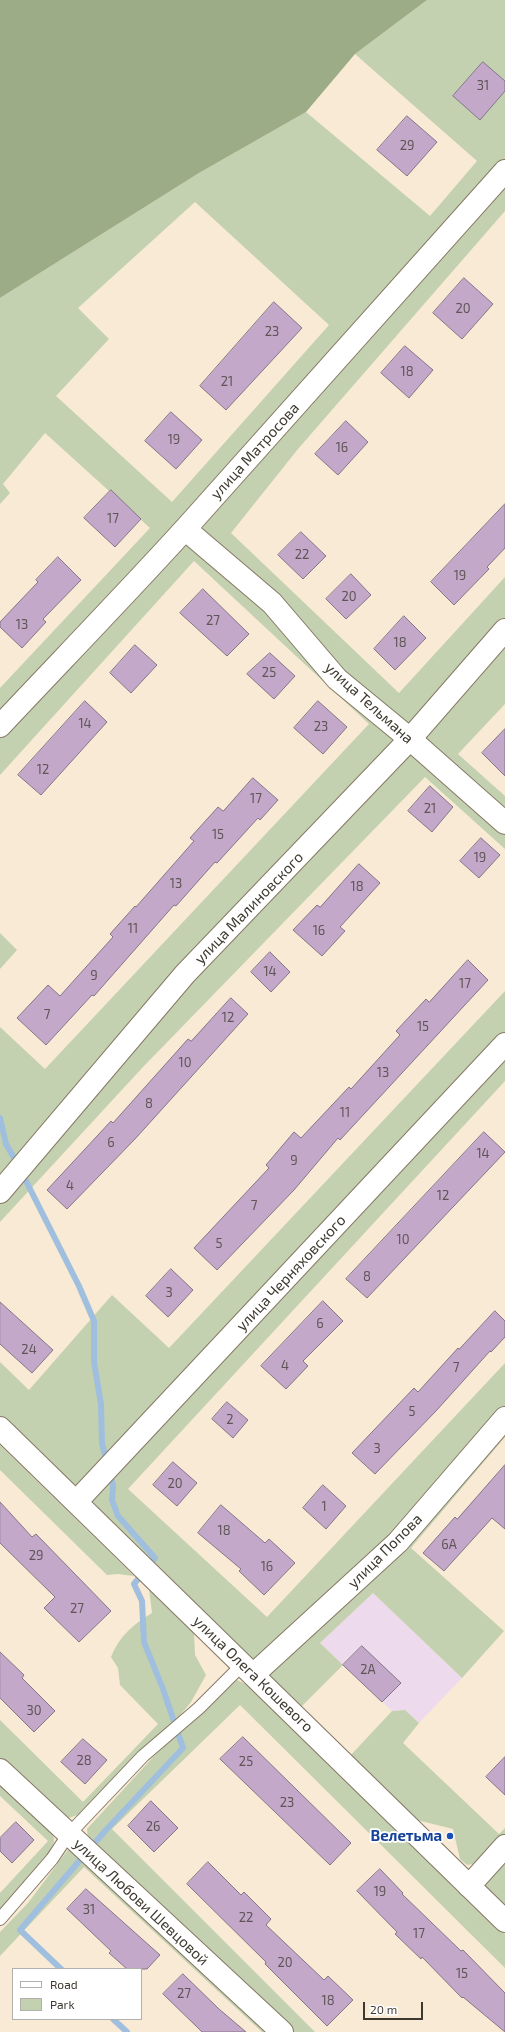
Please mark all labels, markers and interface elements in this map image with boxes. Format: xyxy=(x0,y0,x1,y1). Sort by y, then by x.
house number: 31 xyxy=(477,78,489,94)
house number: 29 xyxy=(400,138,414,154)
house number: 20 xyxy=(455,301,471,317)
house number: 23 xyxy=(265,324,279,340)
house number: 18 xyxy=(400,364,414,380)
house number: 21 xyxy=(221,374,233,390)
street label: улица Матросова xyxy=(207,399,303,503)
house number: 19 xyxy=(168,432,180,448)
house number: 16 xyxy=(336,440,348,456)
house number: 17 xyxy=(107,511,119,527)
house number: 22 xyxy=(295,547,309,563)
house number: 19 xyxy=(454,568,466,584)
house number: 20 xyxy=(341,589,357,605)
house number: 27 xyxy=(206,613,220,629)
house number: 13 xyxy=(16,617,28,633)
house number: 18 xyxy=(393,635,407,651)
street label: улица Тельмана xyxy=(321,658,417,748)
house number: 25 xyxy=(262,665,276,681)
house number: 14 xyxy=(78,716,92,732)
house number: 23 xyxy=(314,719,328,735)
house number: 12 xyxy=(37,762,49,778)
house number: 17 xyxy=(250,791,262,807)
house number: 21 xyxy=(424,801,436,817)
house number: 15 xyxy=(212,827,224,843)
street label: улица Малиновского xyxy=(191,848,307,968)
house number: 19 xyxy=(474,850,486,866)
house number: 13 xyxy=(170,876,182,892)
house number: 18 xyxy=(350,879,364,895)
house number: 11 xyxy=(128,921,138,937)
house number: 16 xyxy=(313,923,325,939)
house number: 14 xyxy=(263,964,277,980)
house number: 9 xyxy=(90,968,98,984)
house number: 17 xyxy=(459,976,471,992)
house number: 7 xyxy=(44,1007,50,1023)
house number: 12 xyxy=(222,1010,234,1026)
house number: 15 xyxy=(417,1019,429,1035)
house number: 10 xyxy=(178,1055,192,1071)
house number: 13 xyxy=(377,1065,389,1081)
house number: 8 xyxy=(145,1096,153,1112)
house number: 11 xyxy=(340,1105,350,1121)
house number: 6 xyxy=(107,1135,115,1151)
house number: 14 xyxy=(476,1146,490,1162)
house number: 9 xyxy=(290,1153,298,1169)
house number: 4 xyxy=(66,1178,74,1194)
house number: 12 xyxy=(437,1188,449,1204)
house number: 7 xyxy=(251,1198,257,1214)
street label: улица Черняховского xyxy=(232,1211,350,1335)
house number: 10 xyxy=(396,1232,410,1248)
house number: 5 xyxy=(216,1236,222,1252)
house number: 8 xyxy=(363,1269,371,1285)
house number: 3 xyxy=(165,1285,173,1301)
house number: 6 xyxy=(316,1316,324,1332)
house number: 24 xyxy=(21,1342,37,1358)
house number: 4 xyxy=(281,1358,289,1374)
house number: 7 xyxy=(453,1360,459,1376)
house number: 5 xyxy=(409,1404,415,1420)
house number: 2 xyxy=(226,1412,234,1428)
house number: 3 xyxy=(373,1441,381,1457)
house number: 20 xyxy=(167,1476,183,1492)
house number: 1 xyxy=(321,1499,327,1515)
street label: улица Попова xyxy=(344,1510,426,1592)
house number: 18 xyxy=(217,1523,231,1539)
house number: 6А xyxy=(441,1537,457,1553)
house number: 29 xyxy=(29,1548,43,1564)
house number: 16 xyxy=(261,1559,273,1575)
house number: 27 xyxy=(70,1601,84,1617)
street label: улица Олега Кошевого xyxy=(189,1612,317,1736)
house number: 2А xyxy=(360,1662,376,1678)
house number: 30 xyxy=(26,1703,42,1719)
house number: 28 xyxy=(76,1753,92,1769)
house number: 25 xyxy=(239,1754,253,1770)
house number: 23 xyxy=(280,1795,294,1811)
house number: 26 xyxy=(146,1819,160,1835)
place label: Велетьма xyxy=(371,1827,442,1845)
marker: Велетьма xyxy=(445,1831,455,1841)
street label: улица Любови Шевцовой xyxy=(70,1835,212,1969)
house number: 19 xyxy=(374,1884,386,1900)
house number: 31 xyxy=(83,1902,95,1918)
house number: 22 xyxy=(239,1910,253,1926)
house number: 17 xyxy=(413,1926,425,1942)
house number: 20 xyxy=(277,1955,293,1971)
house number: 15 xyxy=(456,1966,468,1982)
legend xyxy=(12,1968,142,2020)
text: Road xyxy=(50,1977,78,1991)
house number: 27 xyxy=(177,1986,191,2002)
house number: 18 xyxy=(321,1993,335,2009)
scale bar xyxy=(365,1994,425,2020)
text: Park xyxy=(50,1997,75,2011)
text: 20 m xyxy=(370,2002,397,2016)

